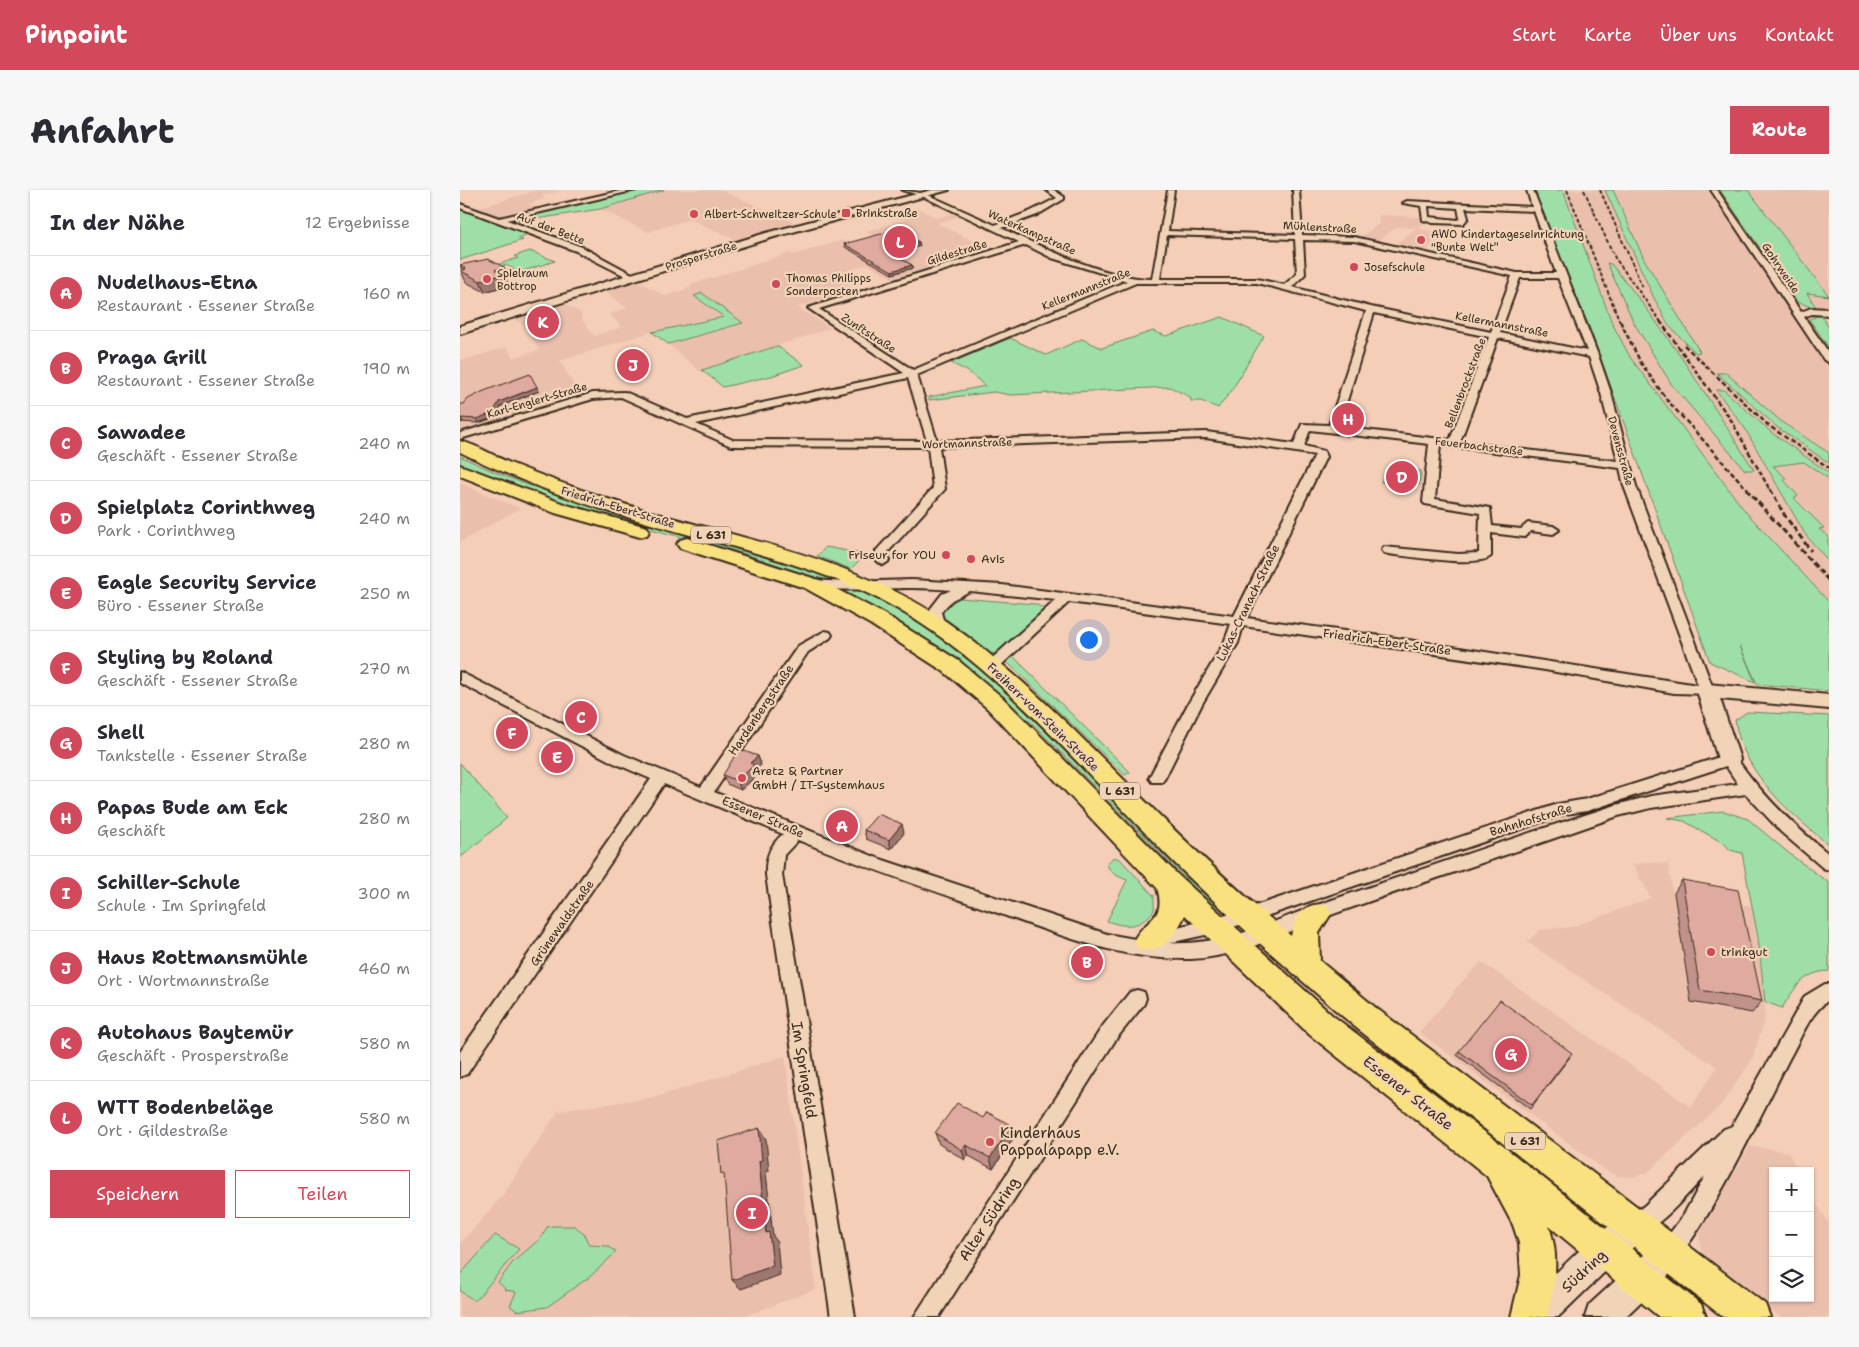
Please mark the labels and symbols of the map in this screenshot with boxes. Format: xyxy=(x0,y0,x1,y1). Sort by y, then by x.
place label: Brinkstraße xyxy=(856,206,918,221)
street label: Waterkampstraße xyxy=(985,206,1078,259)
place label: Albert-Schweitzer-Schule xyxy=(704,207,837,222)
marker: Brinkstraße xyxy=(840,207,852,219)
marker: Albert-Schweitzer-Schule xyxy=(688,208,700,220)
street label: Auf der Bette xyxy=(515,209,587,248)
street label: Mühlenstraße xyxy=(1283,218,1357,237)
pin: L xyxy=(884,223,916,261)
place label: AWO Kindertageseinrichtung "Bunte Welt" xyxy=(1431,227,1584,255)
marker: AWO Kindertageseinrichtung "Bunte Welt" xyxy=(1415,234,1427,246)
street label: Gildestraße xyxy=(925,236,989,269)
street label: Prosperstraße xyxy=(663,238,739,275)
street label: Gohrweide xyxy=(1758,240,1803,297)
place label: Josefschule xyxy=(1364,260,1425,275)
marker: Josefschule xyxy=(1348,261,1360,273)
street label: Kellermannstraße xyxy=(1040,265,1133,314)
place label: Spielraum Bottrop xyxy=(497,266,549,294)
place label: Thomas Philipps Sonderposten xyxy=(786,271,871,299)
marker: Spielraum Bottrop xyxy=(481,273,493,285)
marker: Thomas Philipps Sonderposten xyxy=(770,278,782,290)
pin: K xyxy=(527,303,559,341)
street label: Kellermannstraße xyxy=(1454,308,1550,341)
street label: Zunftstraße xyxy=(838,310,899,357)
street label: Bellenbrockstraße xyxy=(1441,336,1490,431)
pin: J xyxy=(617,346,649,384)
street label: Karl-Englert-Straße xyxy=(485,379,589,422)
pin: H xyxy=(1332,400,1364,438)
street label: Devensstraße xyxy=(1604,415,1637,488)
street label: Wortmannstraße xyxy=(922,434,1013,453)
street label: Feuerbachstraße xyxy=(1434,434,1524,459)
pin: D xyxy=(1386,458,1418,496)
street label: Friedrich-Ebert-Straße xyxy=(559,483,677,532)
road number: L 631 xyxy=(691,526,731,544)
street label: Lukas-Cranach-Straße xyxy=(1213,542,1283,664)
place label: Friseur for YOU xyxy=(848,547,936,563)
marker: Friseur for YOU xyxy=(940,549,952,561)
place label: Avis xyxy=(981,551,1005,567)
marker: Avis xyxy=(965,553,977,565)
street label: Friedrich-Ebert-Straße xyxy=(1322,625,1452,659)
your location xyxy=(1076,627,1102,653)
street label: Freiherr-vom-Stein-Straße xyxy=(984,659,1103,775)
street label: Hardenbergstraße xyxy=(725,661,798,759)
pin: C xyxy=(565,698,597,736)
pin: F xyxy=(496,714,528,752)
pin: E xyxy=(541,738,573,776)
place label: Aretz & Partner GmbH / IT-Systemhaus xyxy=(752,763,885,793)
marker: Aretz & Partner GmbH / IT-Systemhaus xyxy=(736,772,748,784)
road number: L 631 xyxy=(1100,782,1140,800)
street label: Essener Straße xyxy=(720,793,807,842)
street label: Bahnhofstraße xyxy=(1488,800,1574,840)
pin: A xyxy=(826,807,858,845)
street label: Grünewaldstraße xyxy=(526,877,598,969)
pin: B xyxy=(1071,943,1103,981)
place label: trinkgut xyxy=(1721,944,1768,960)
marker: trinkgut xyxy=(1705,946,1717,958)
street label: Im Springfeld xyxy=(786,1020,822,1120)
pin: G xyxy=(1495,1035,1527,1073)
street label: Essener Straße xyxy=(1359,1051,1457,1135)
place label: Kinderhaus Pappalapapp e.V. xyxy=(1000,1123,1119,1160)
road number: L 631 xyxy=(1505,1132,1545,1149)
marker: Kinderhaus Pappalapapp e.V. xyxy=(984,1136,996,1148)
street label: Alter Südring xyxy=(954,1173,1024,1265)
pin: I xyxy=(736,1194,768,1232)
street label: Südring xyxy=(1557,1245,1611,1297)

